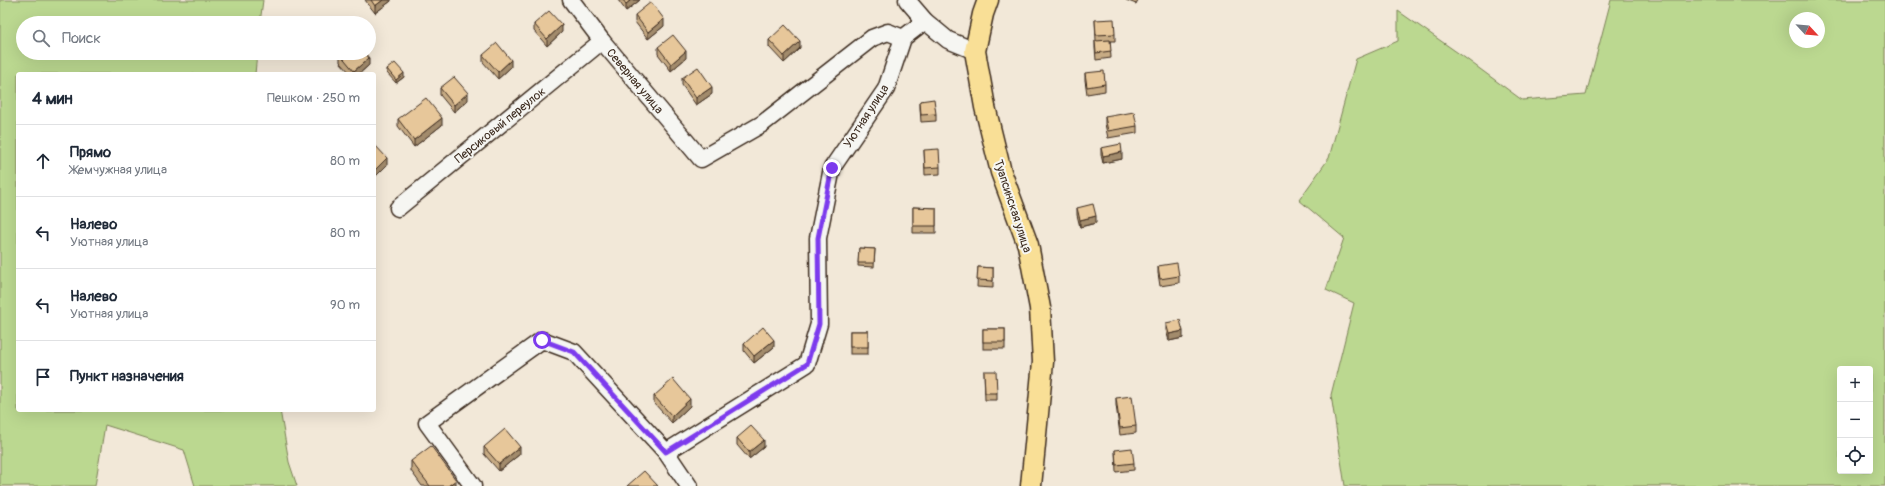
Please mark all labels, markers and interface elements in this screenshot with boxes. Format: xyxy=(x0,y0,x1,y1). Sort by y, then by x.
north arrow xyxy=(1789,12,1825,48)
search box xyxy=(16,16,376,60)
icon: search xyxy=(30,27,52,49)
text: Поиск xyxy=(62,29,101,48)
street label: Северная улица xyxy=(603,46,667,117)
street label: Уютная улица xyxy=(840,82,893,151)
street label: Персиковый переулок xyxy=(452,84,549,167)
text: 4 мин xyxy=(32,88,73,109)
text: Пешком · 250 m xyxy=(267,90,360,106)
text: Прямо xyxy=(70,143,111,162)
icon: ahead xyxy=(32,150,54,172)
text: 80 m xyxy=(330,153,360,169)
street label: Туапсинская улица xyxy=(990,158,1035,255)
route end xyxy=(823,159,841,177)
text: Жемчужная улица xyxy=(70,162,167,178)
text: Налево xyxy=(70,215,117,234)
icon: left xyxy=(32,222,54,244)
text: 80 m xyxy=(330,225,360,241)
text: Уютная улица xyxy=(70,234,148,250)
text: Налево xyxy=(70,287,117,306)
icon: left xyxy=(32,294,54,316)
text: 90 m xyxy=(330,297,360,313)
text: Уютная улица xyxy=(70,306,148,322)
route start xyxy=(533,331,551,349)
icon: arrive xyxy=(32,366,54,388)
map controls xyxy=(1837,366,1873,474)
button: + xyxy=(1837,366,1873,402)
text: Пункт назначения xyxy=(70,367,184,386)
button: − xyxy=(1837,402,1873,438)
button: locate xyxy=(1837,438,1873,474)

